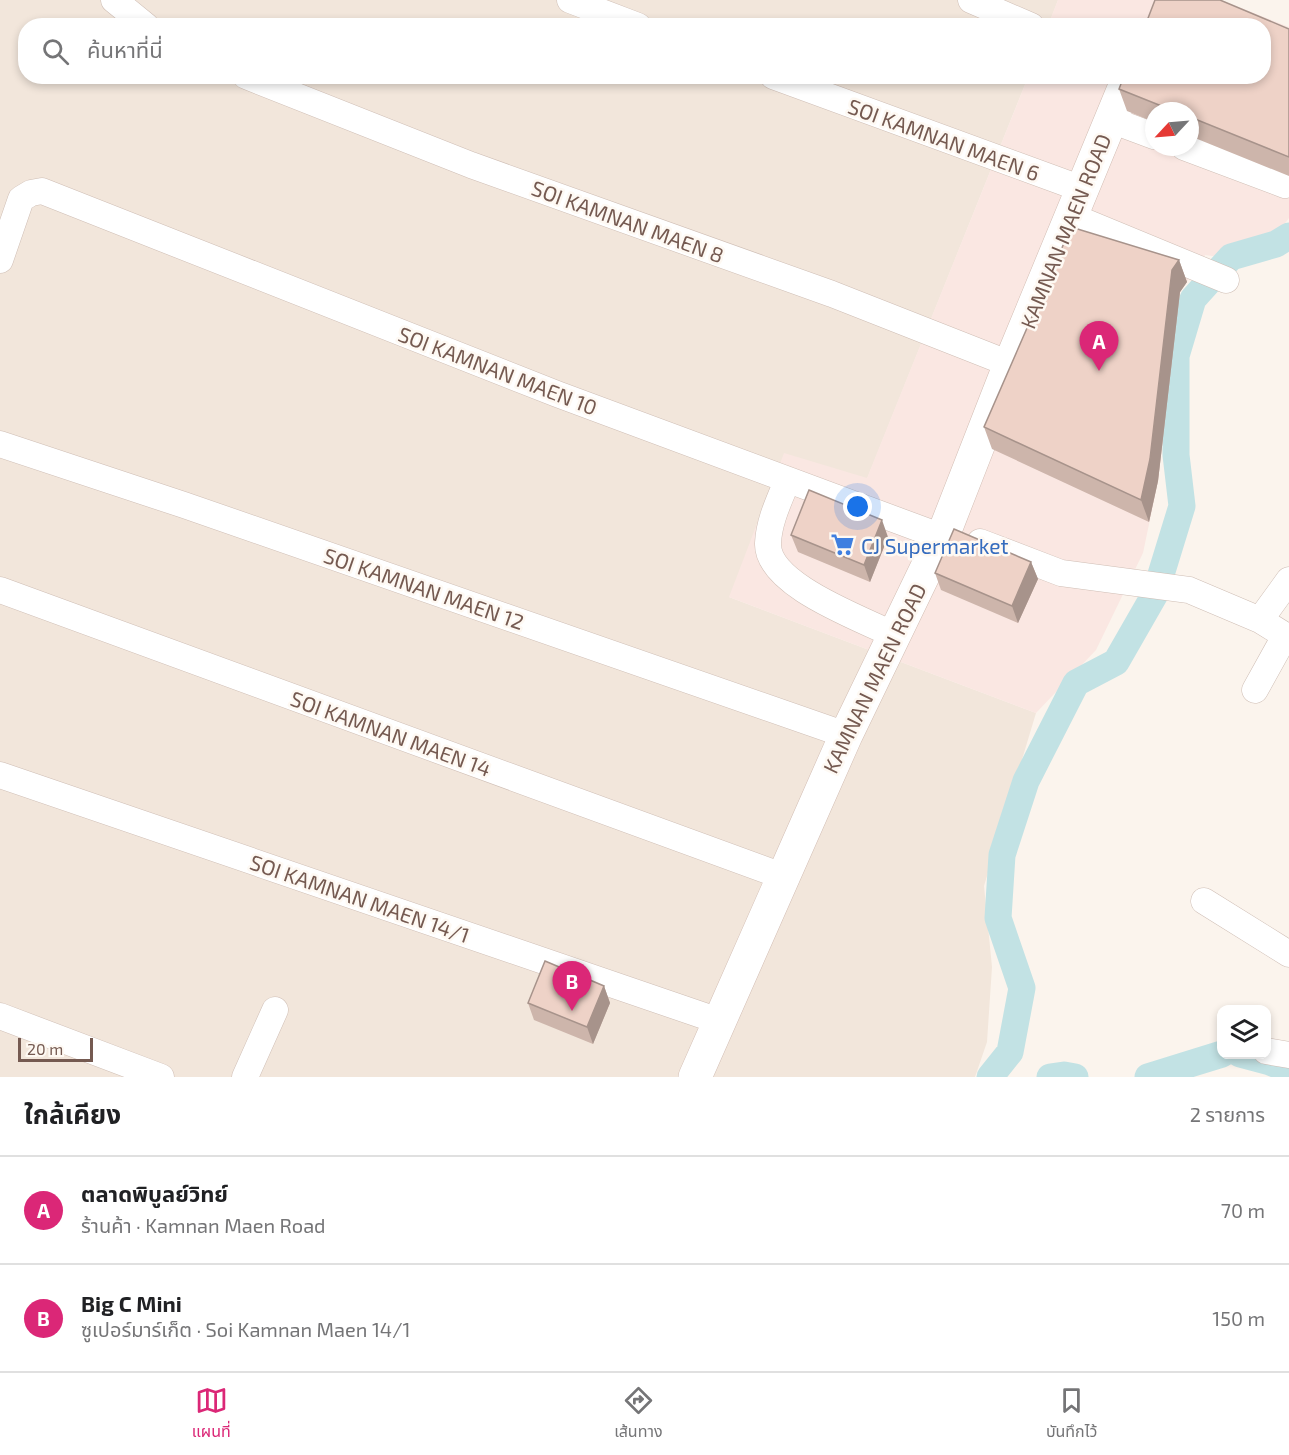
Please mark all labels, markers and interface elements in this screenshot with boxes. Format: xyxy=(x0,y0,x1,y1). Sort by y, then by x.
search box xyxy=(18,18,1271,84)
icon: search xyxy=(39,35,72,68)
text: ค้นหาที่นี่ xyxy=(87,36,163,62)
street label: SOI KAMNAN MAEN 6 xyxy=(845,93,1043,185)
north arrow xyxy=(1145,102,1199,156)
street label: KAMNAN MAEN ROAD xyxy=(1014,130,1116,332)
street label: SOI KAMNAN MAEN 8 xyxy=(528,175,728,267)
street label: SOI KAMNAN MAEN 10 xyxy=(395,321,601,419)
pin: A xyxy=(1080,322,1118,371)
your location xyxy=(843,492,872,521)
supermarket icon: CJ Supermarket xyxy=(830,532,856,558)
place label: CJ Supermarket xyxy=(861,533,1008,558)
street label: SOI KAMNAN MAEN 12 xyxy=(321,542,527,634)
street label: KAMNAN MAEN ROAD xyxy=(817,579,931,777)
street label: SOI KAMNAN MAEN 14 xyxy=(287,685,495,781)
street label: SOI KAMNAN MAEN 14/1 xyxy=(247,849,473,947)
pin: B xyxy=(552,962,592,1011)
map controls xyxy=(1217,1005,1271,1059)
button: layers xyxy=(1217,1005,1271,1059)
scale bar xyxy=(18,1035,93,1062)
text: 20 m xyxy=(27,1039,63,1058)
text: ใกล้เคียง xyxy=(24,1098,121,1129)
text: 2 รายการ xyxy=(1190,1102,1265,1126)
text: ตลาดพิบูลย์วิทย์ xyxy=(81,1180,228,1206)
text: A xyxy=(37,1198,50,1222)
text: 70 m xyxy=(1221,1198,1265,1222)
text: ร้านค้า · Kamnan Maen Road xyxy=(81,1213,326,1237)
text: Big C Mini xyxy=(81,1290,182,1316)
text: B xyxy=(37,1306,50,1330)
text: 150 m xyxy=(1212,1306,1265,1330)
text: ซูเปอร์มาร์เก็ต · Soi Kamnan Maen 14/1 xyxy=(81,1317,410,1341)
tab: แผนที่ xyxy=(192,1384,231,1444)
tab: เส้นทาง xyxy=(614,1384,662,1444)
tab: บันทึกไว้ xyxy=(1046,1384,1097,1444)

